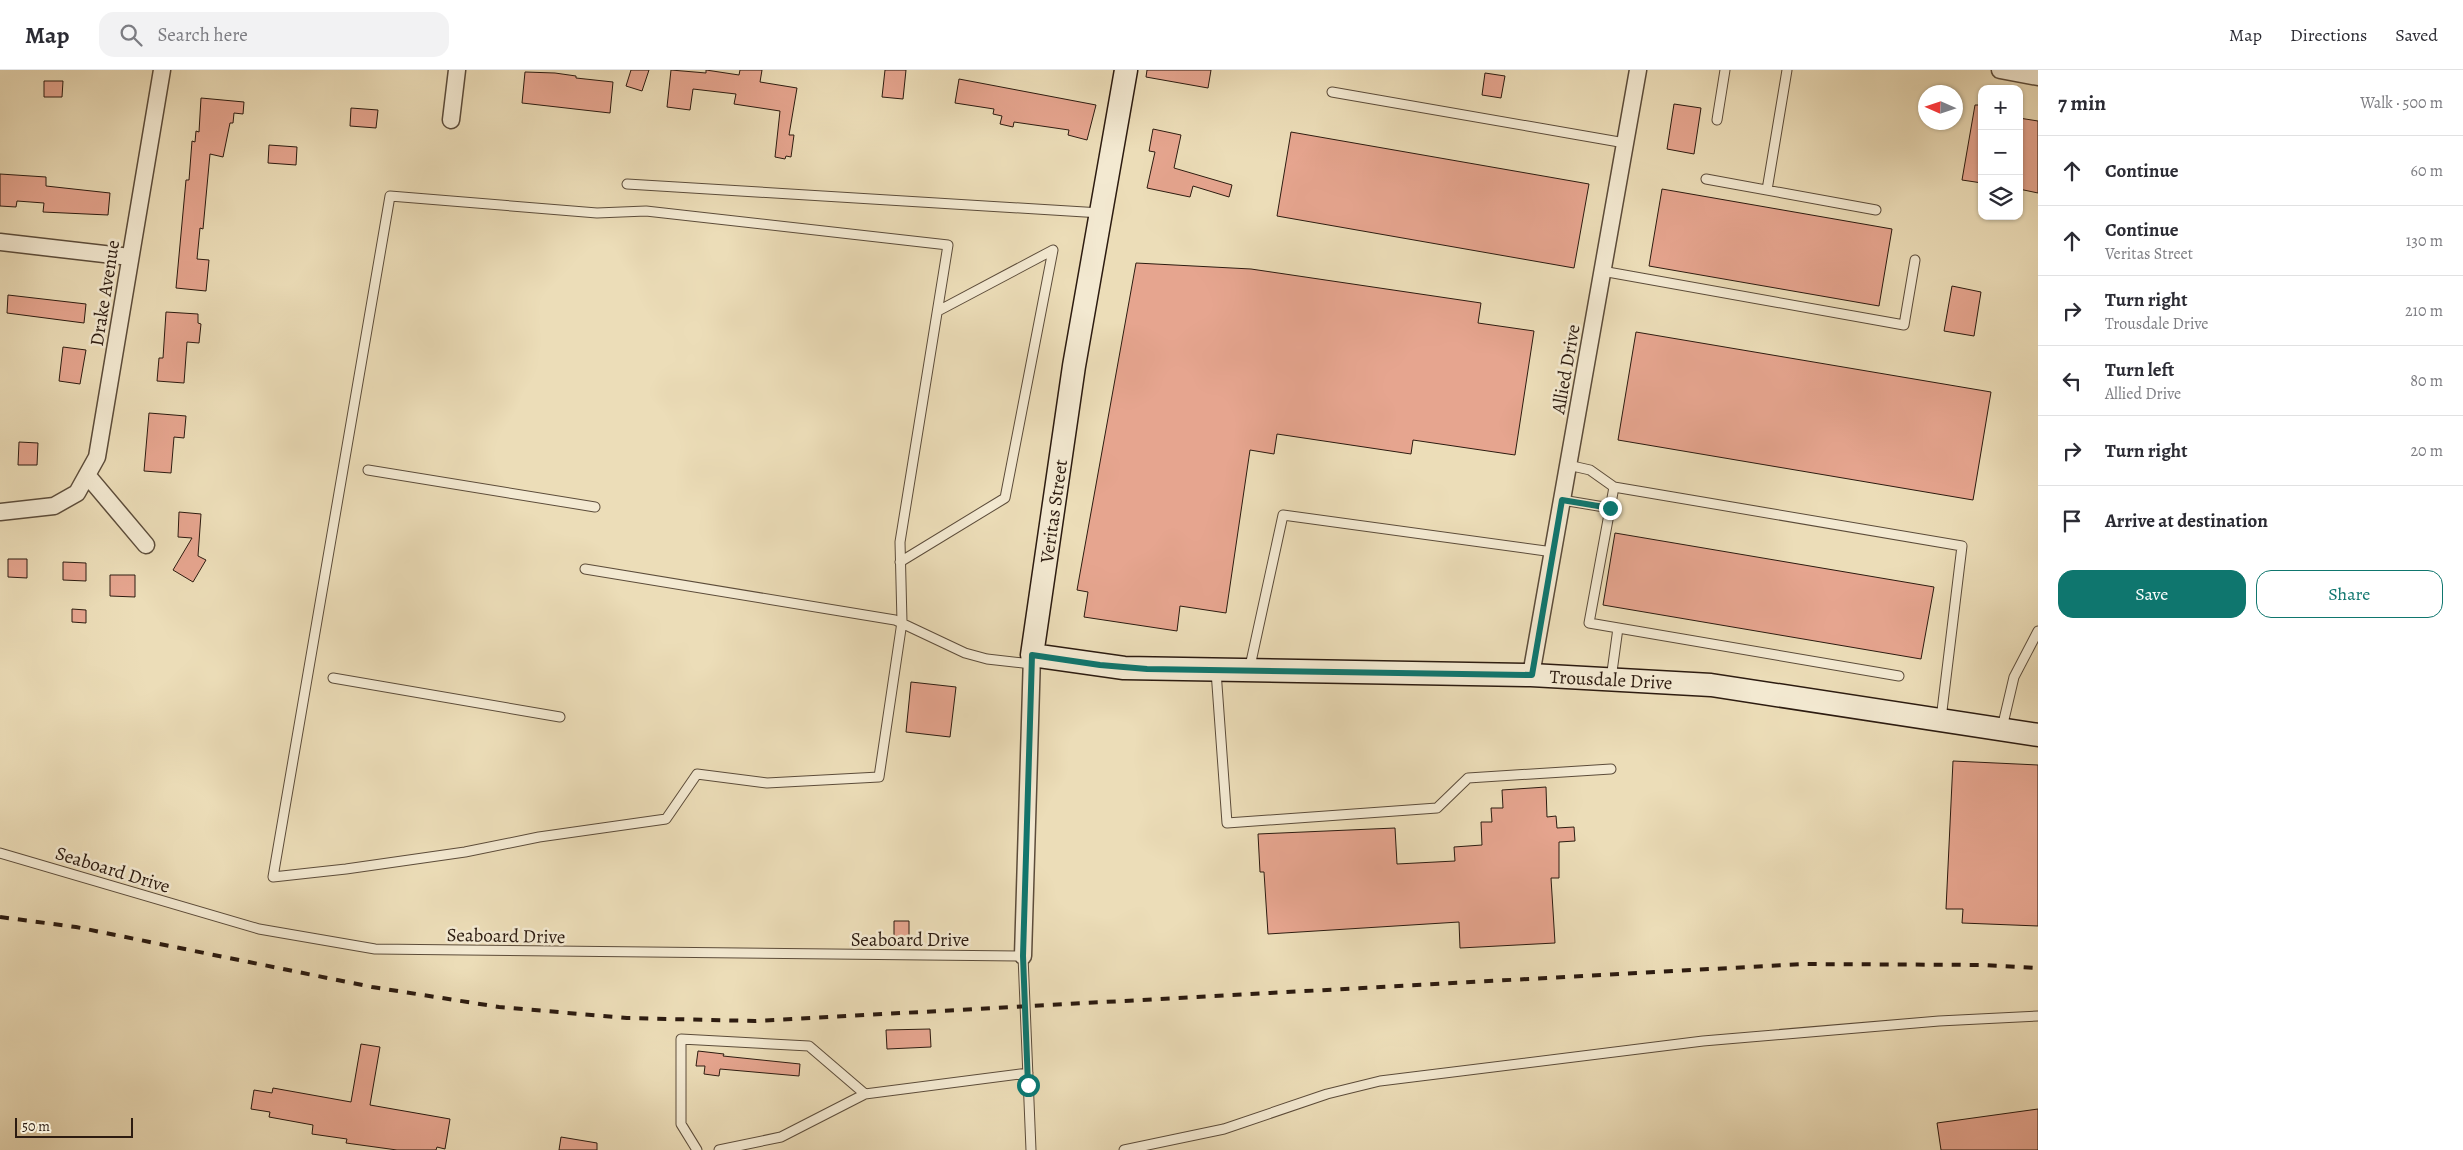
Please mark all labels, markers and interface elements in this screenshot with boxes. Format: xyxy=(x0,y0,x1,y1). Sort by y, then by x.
search box xyxy=(99,12,449,57)
text: Map xyxy=(25,19,69,51)
icon: search xyxy=(117,21,145,49)
text: Search here xyxy=(157,22,248,48)
text: Map xyxy=(2229,23,2262,47)
text: Directions xyxy=(2290,23,2367,47)
text: Saved xyxy=(2395,23,2438,47)
north arrow xyxy=(1918,85,1963,130)
map controls xyxy=(1978,85,2023,220)
button: + xyxy=(1978,85,2023,130)
text: 7 min xyxy=(2058,89,2106,117)
text: Walk · 500 m xyxy=(2360,92,2443,114)
button: − xyxy=(1978,130,2023,175)
icon: ahead xyxy=(2058,157,2086,185)
text: Continue xyxy=(2105,158,2179,184)
text: 60 m xyxy=(2411,160,2443,182)
button: layers xyxy=(1978,175,2023,220)
text: Continue xyxy=(2105,217,2179,243)
icon: ahead xyxy=(2058,227,2086,255)
text: 130 m xyxy=(2406,230,2443,252)
street label: Drake Avenue xyxy=(84,238,126,348)
text: Veritas Street xyxy=(2105,243,2193,265)
text: Turn right xyxy=(2105,287,2187,313)
icon: right xyxy=(2058,297,2086,325)
text: 210 m xyxy=(2405,300,2443,322)
text: Trousdale Drive xyxy=(2105,313,2209,335)
street label: Allied Drive xyxy=(1545,322,1587,417)
text: Turn left xyxy=(2105,357,2174,383)
icon: left xyxy=(2058,367,2086,395)
text: 80 m xyxy=(2410,370,2443,392)
text: Allied Drive xyxy=(2105,383,2181,405)
icon: right xyxy=(2058,437,2086,465)
text: Turn right xyxy=(2105,438,2187,464)
text: 20 m xyxy=(2410,440,2443,462)
street label: Veritas Street xyxy=(1034,458,1074,566)
route end xyxy=(1599,497,1622,520)
icon: arrive xyxy=(2058,507,2086,535)
text: Arrive at destination xyxy=(2105,508,2268,534)
button: Save xyxy=(2058,570,2246,618)
button: Share xyxy=(2256,570,2443,618)
street label: Trousdale Drive xyxy=(1549,664,1673,696)
street label: Seaboard Drive xyxy=(52,840,173,900)
street label: Seaboard Drive xyxy=(446,922,566,950)
street label: Seaboard Drive xyxy=(851,927,969,953)
route start xyxy=(1017,1074,1040,1097)
scale bar xyxy=(15,1115,132,1138)
text: 50 m xyxy=(22,1117,50,1136)

